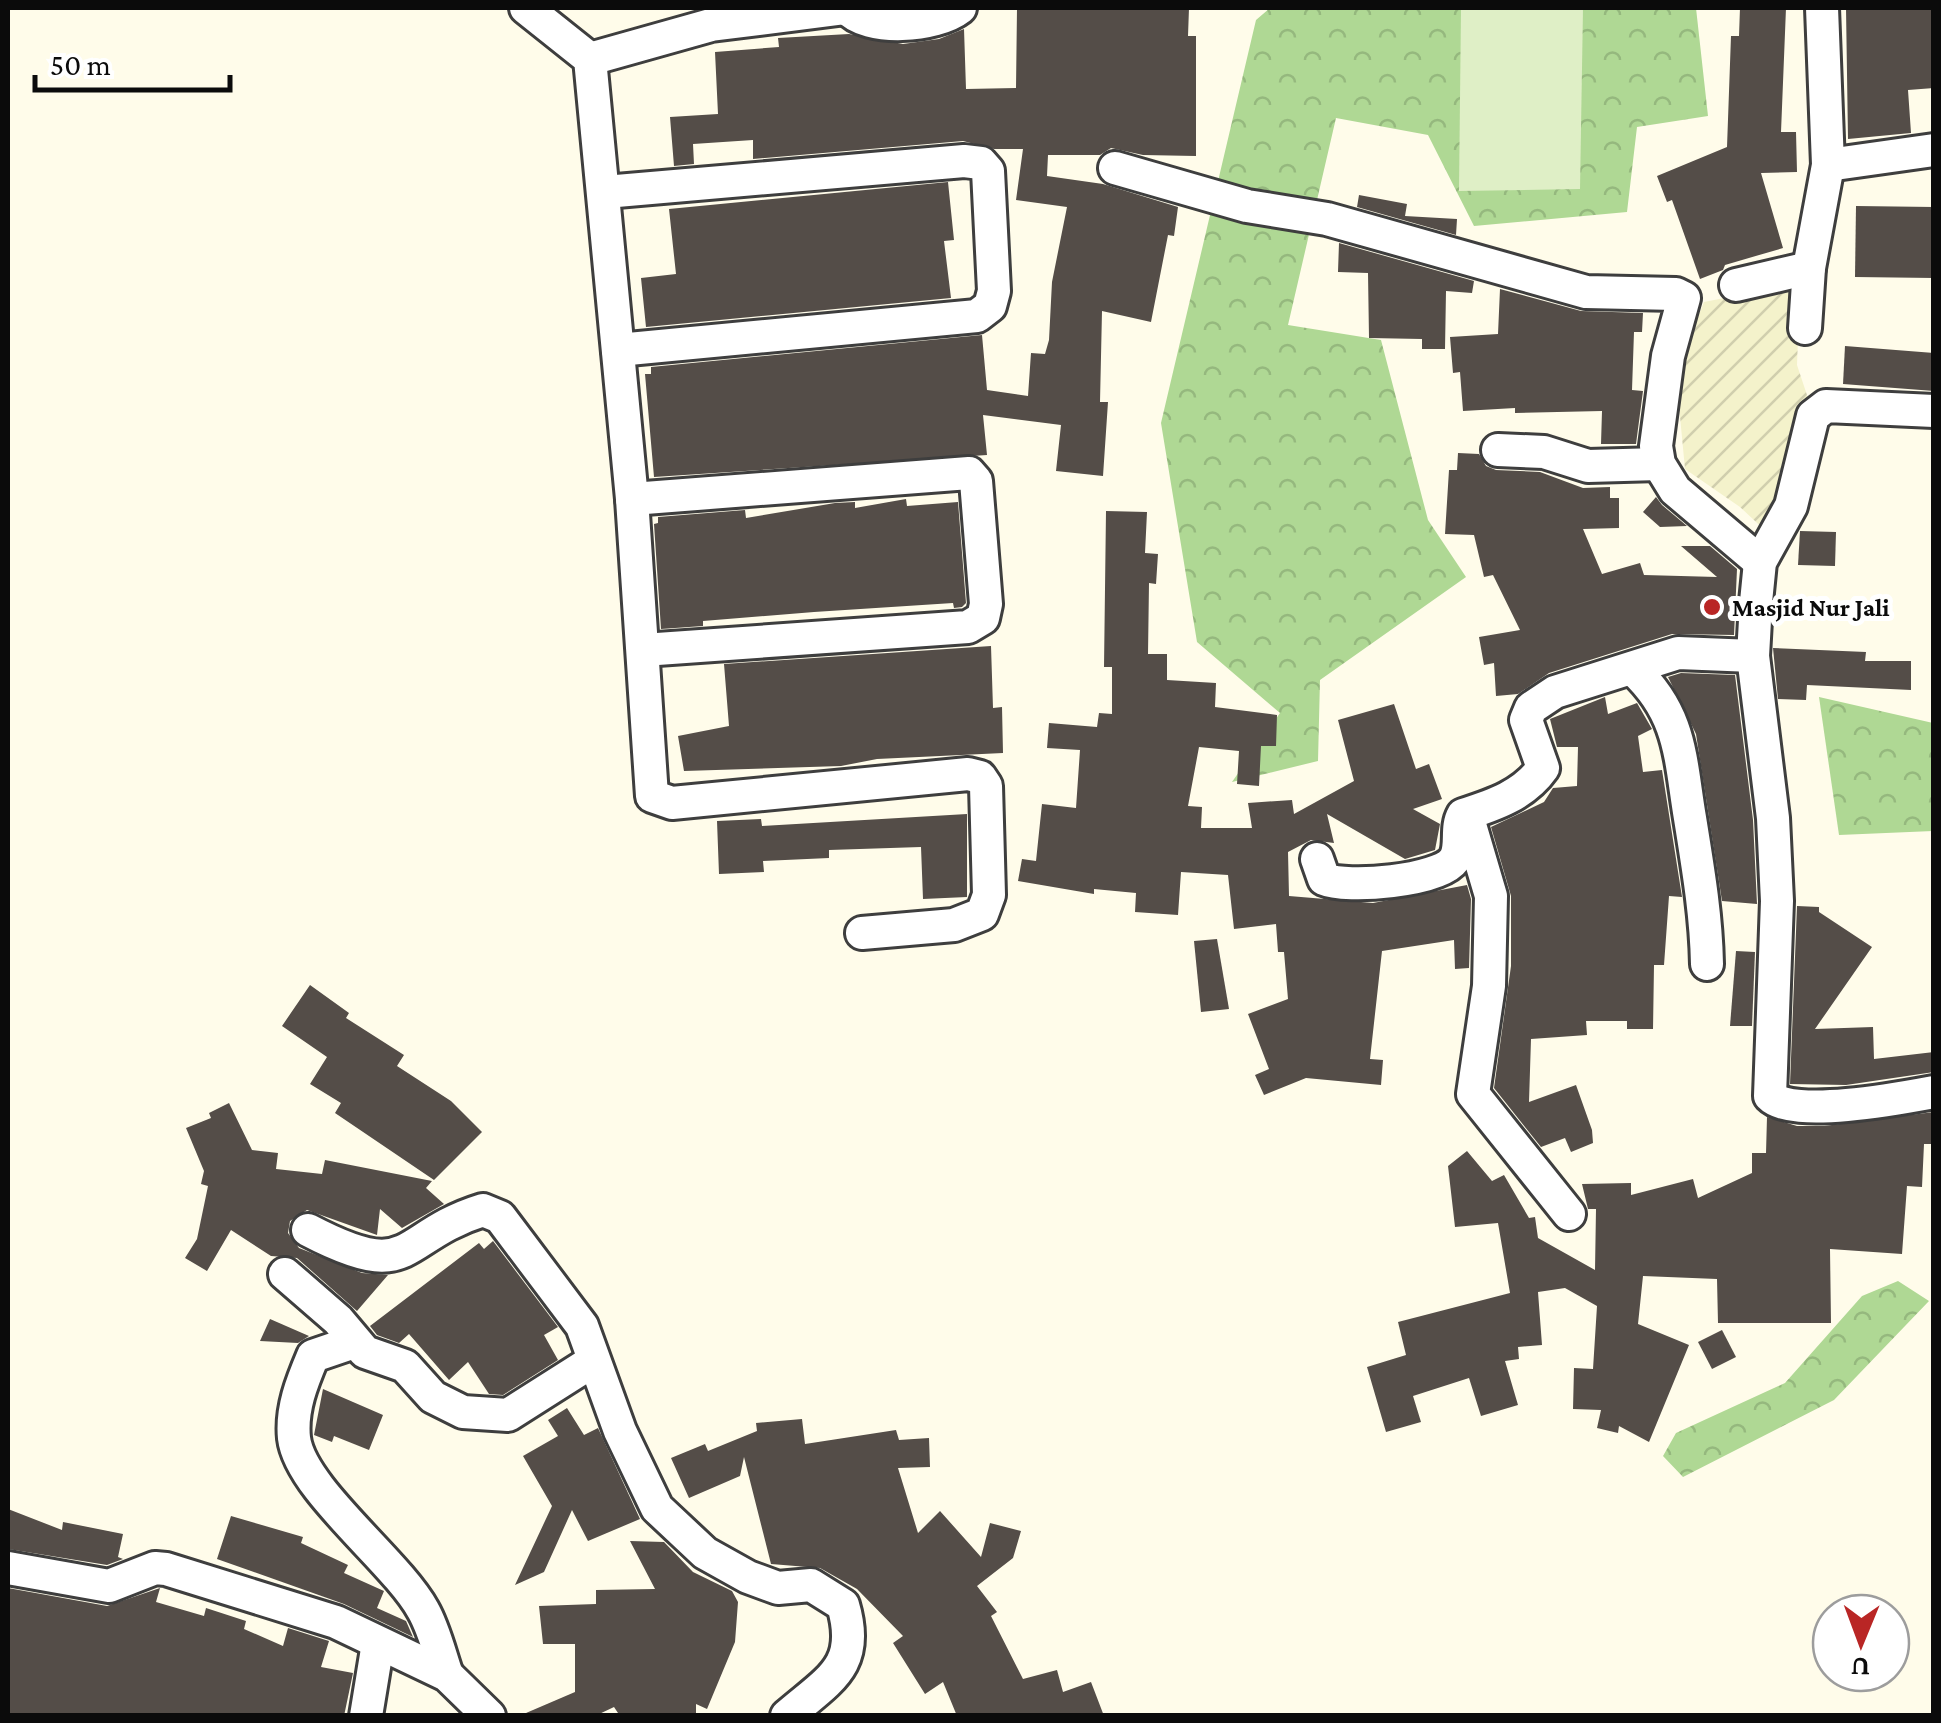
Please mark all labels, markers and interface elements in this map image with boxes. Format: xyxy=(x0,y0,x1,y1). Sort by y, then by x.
scale bar xyxy=(35,30,230,92)
text: 50 m xyxy=(50,48,111,81)
place label: Masjid Nur Jali xyxy=(1732,594,1890,622)
marker: Masjid Nur Jali xyxy=(1701,596,1723,618)
north arrow xyxy=(1811,1593,1911,1693)
text: U xyxy=(1851,1652,1870,1683)

